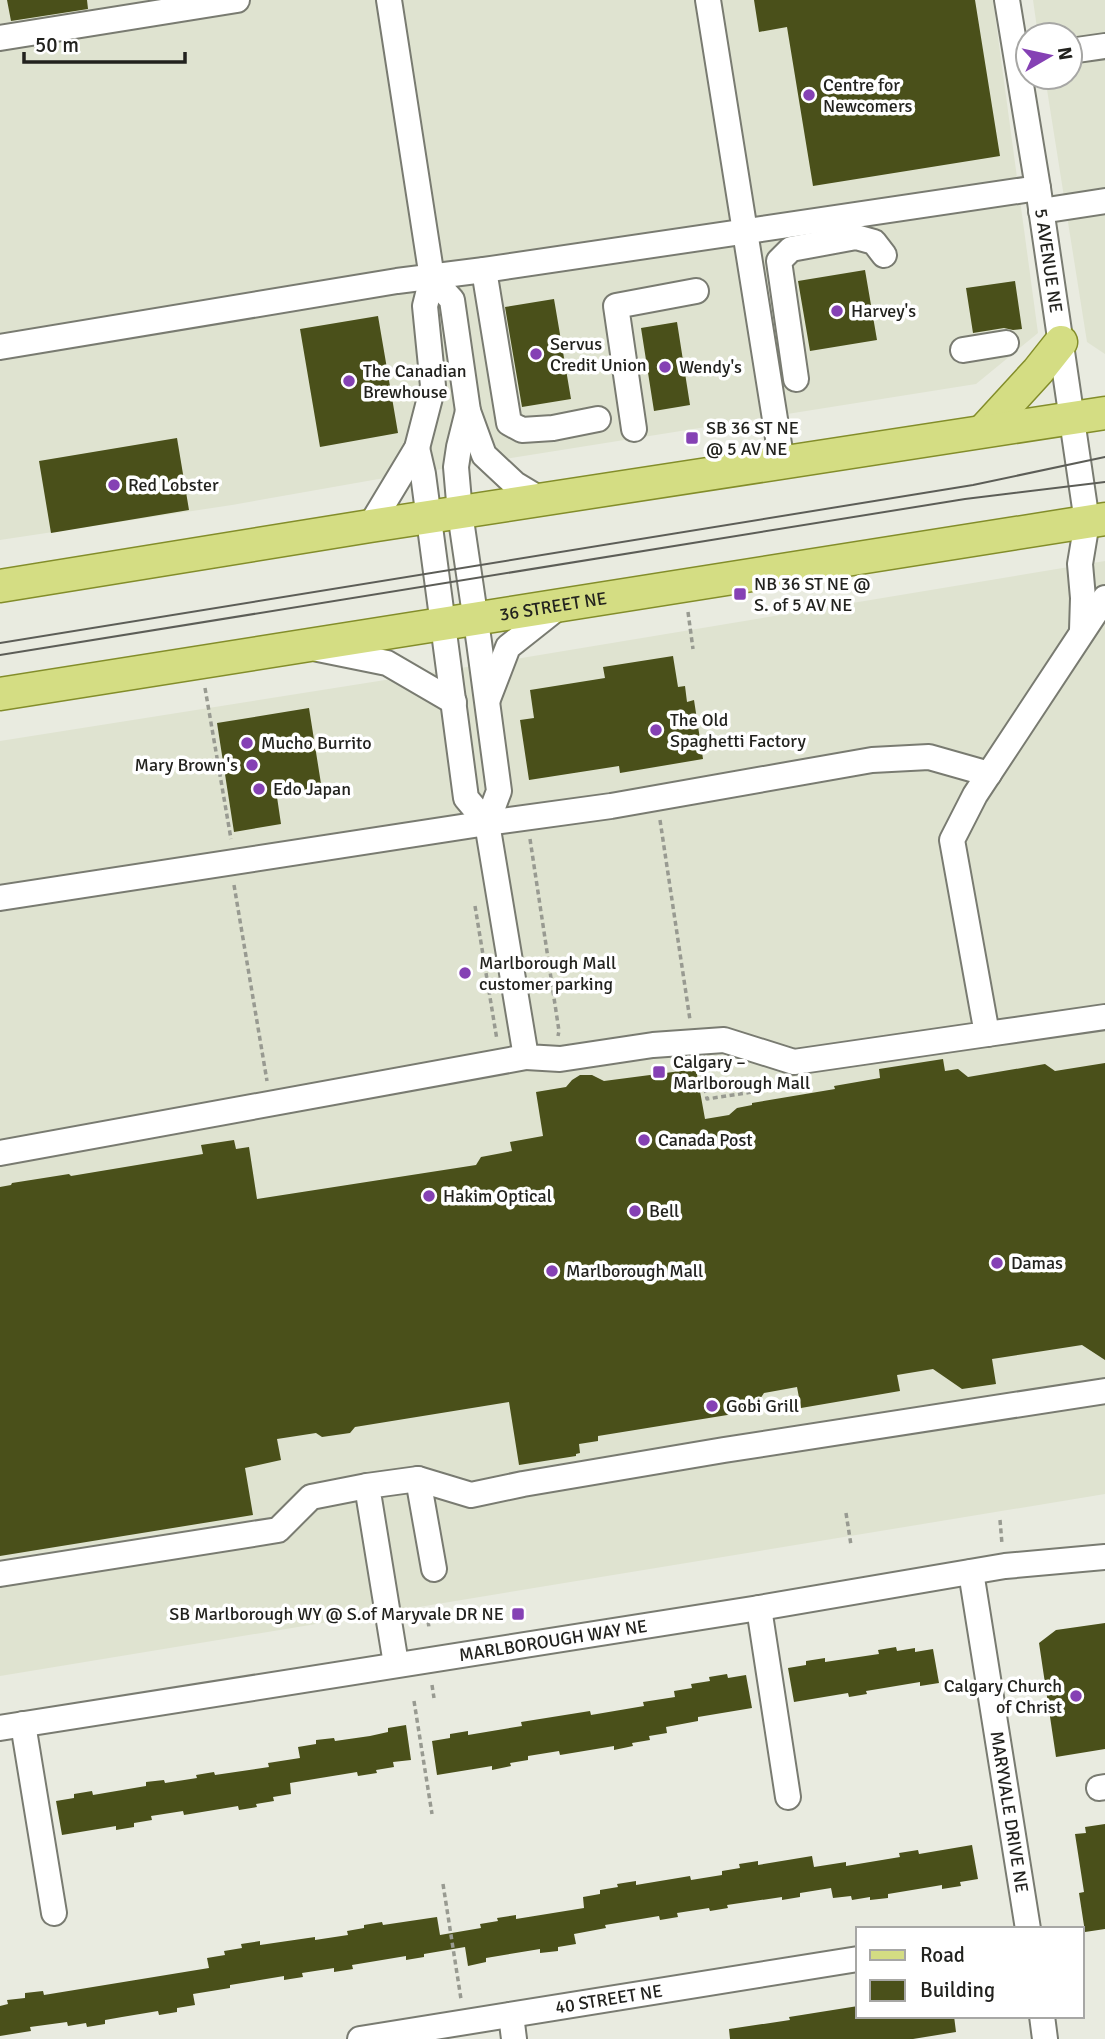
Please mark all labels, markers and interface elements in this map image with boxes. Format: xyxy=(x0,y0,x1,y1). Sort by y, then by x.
scale bar xyxy=(24,21,186,65)
north arrow xyxy=(1014,21,1084,91)
text: 50 m xyxy=(35,32,79,58)
text: N xyxy=(1052,45,1078,62)
place label: Centre for Newcomers xyxy=(823,74,913,117)
marker: Centre for Newcomers xyxy=(801,87,817,103)
street label: 5 AVENUE NE xyxy=(1030,207,1067,314)
place label: Harvey's xyxy=(851,300,916,322)
marker: Harvey's xyxy=(829,303,845,319)
place label: Servus Credit Union xyxy=(550,333,647,376)
marker: Servus Credit Union xyxy=(528,346,544,362)
place label: Wendy's xyxy=(679,356,742,378)
marker: Wendy's xyxy=(657,359,673,375)
place label: The Canadian Brewhouse xyxy=(363,360,467,403)
marker: The Canadian Brewhouse xyxy=(341,373,357,389)
place label: SB 36 ST NE @ 5 AV NE xyxy=(706,417,799,460)
marker: SB 36 ST NE @ 5 AV NE xyxy=(684,430,700,446)
place label: Red Lobster xyxy=(128,474,219,496)
marker: Red Lobster xyxy=(106,477,122,493)
place label: NB 36 ST NE @ S. of 5 AV NE xyxy=(754,573,870,616)
marker: NB 36 ST NE @ S. of 5 AV NE xyxy=(732,586,748,602)
street label: 36 STREET NE xyxy=(498,587,608,626)
place label: The Old Spaghetti Factory xyxy=(670,709,806,752)
marker: The Old Spaghetti Factory xyxy=(648,722,664,738)
place label: Mucho Burrito xyxy=(261,732,372,754)
marker: Mucho Burrito xyxy=(239,735,255,751)
place label: Mary Brown's xyxy=(134,754,238,776)
marker: Mary Brown's xyxy=(244,757,260,773)
place label: Edo Japan xyxy=(273,778,351,800)
marker: Edo Japan xyxy=(251,781,267,797)
place label: Marlborough Mall customer parking xyxy=(479,952,616,995)
marker: Marlborough Mall customer parking xyxy=(457,965,473,981)
place label: Calgary – Marlborough Mall xyxy=(673,1051,810,1094)
marker: Calgary – Marlborough Mall xyxy=(651,1064,667,1080)
place label: Canada Post xyxy=(658,1129,753,1151)
marker: Canada Post xyxy=(636,1132,652,1148)
place label: Hakim Optical xyxy=(443,1185,552,1207)
marker: Hakim Optical xyxy=(421,1188,437,1204)
place label: Bell xyxy=(649,1200,679,1222)
marker: Bell xyxy=(627,1203,643,1219)
place label: Damas xyxy=(1011,1252,1063,1274)
marker: Damas xyxy=(989,1255,1005,1271)
place label: Marlborough Mall xyxy=(566,1260,703,1282)
marker: Marlborough Mall xyxy=(544,1263,560,1279)
place label: Gobi Grill xyxy=(726,1395,799,1417)
marker: Gobi Grill xyxy=(704,1398,720,1414)
place label: SB Marlborough WY @ S.of Maryvale DR NE xyxy=(169,1603,504,1625)
marker: SB Marlborough WY @ S.of Maryvale DR NE xyxy=(510,1606,526,1622)
street label: MARLBOROUGH WAY NE xyxy=(457,1615,649,1666)
place label: Calgary Church of Christ xyxy=(944,1675,1062,1718)
marker: Calgary Church of Christ xyxy=(1068,1688,1084,1704)
street label: MARYVALE DRIVE NE xyxy=(986,1729,1033,1894)
legend xyxy=(856,1927,1084,2018)
text: Road xyxy=(920,1942,965,1968)
text: Building xyxy=(920,1977,995,2003)
street label: 40 STREET NE xyxy=(554,1980,664,2018)

